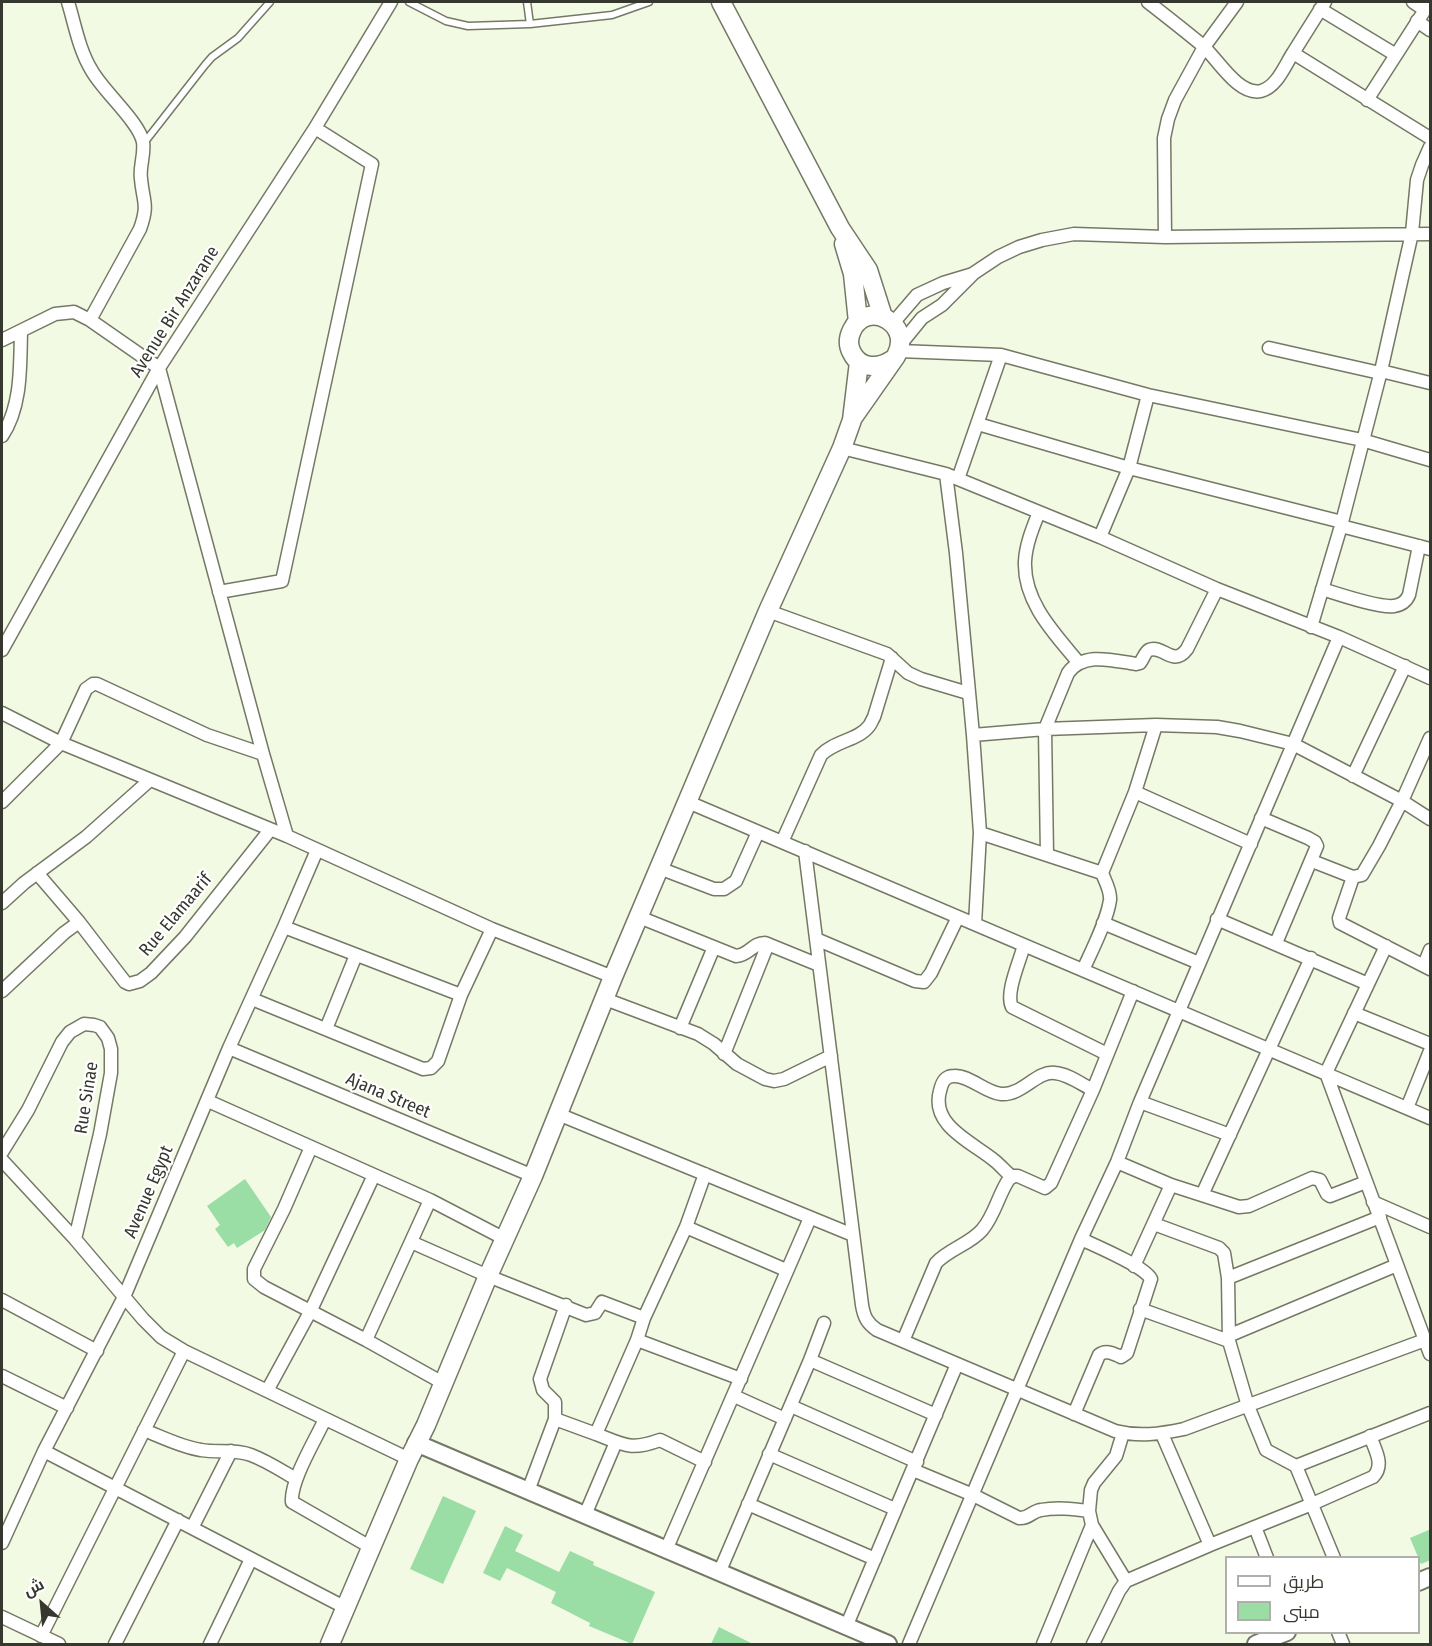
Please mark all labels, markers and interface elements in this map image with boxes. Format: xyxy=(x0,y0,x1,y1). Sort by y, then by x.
street label: Avenue Bir Anzarane xyxy=(126,242,224,382)
street label: Rue Elamaarif xyxy=(135,869,217,961)
street label: Rue Sinae xyxy=(71,1060,103,1136)
street label: Ajana Street xyxy=(343,1069,433,1123)
street label: Avenue Egypt xyxy=(120,1143,178,1241)
legend xyxy=(1225,1556,1420,1634)
text: طريق xyxy=(1283,1571,1324,1593)
north arrow xyxy=(12,1574,72,1634)
text: ش xyxy=(20,1574,47,1601)
text: مبنى xyxy=(1283,1601,1320,1623)

